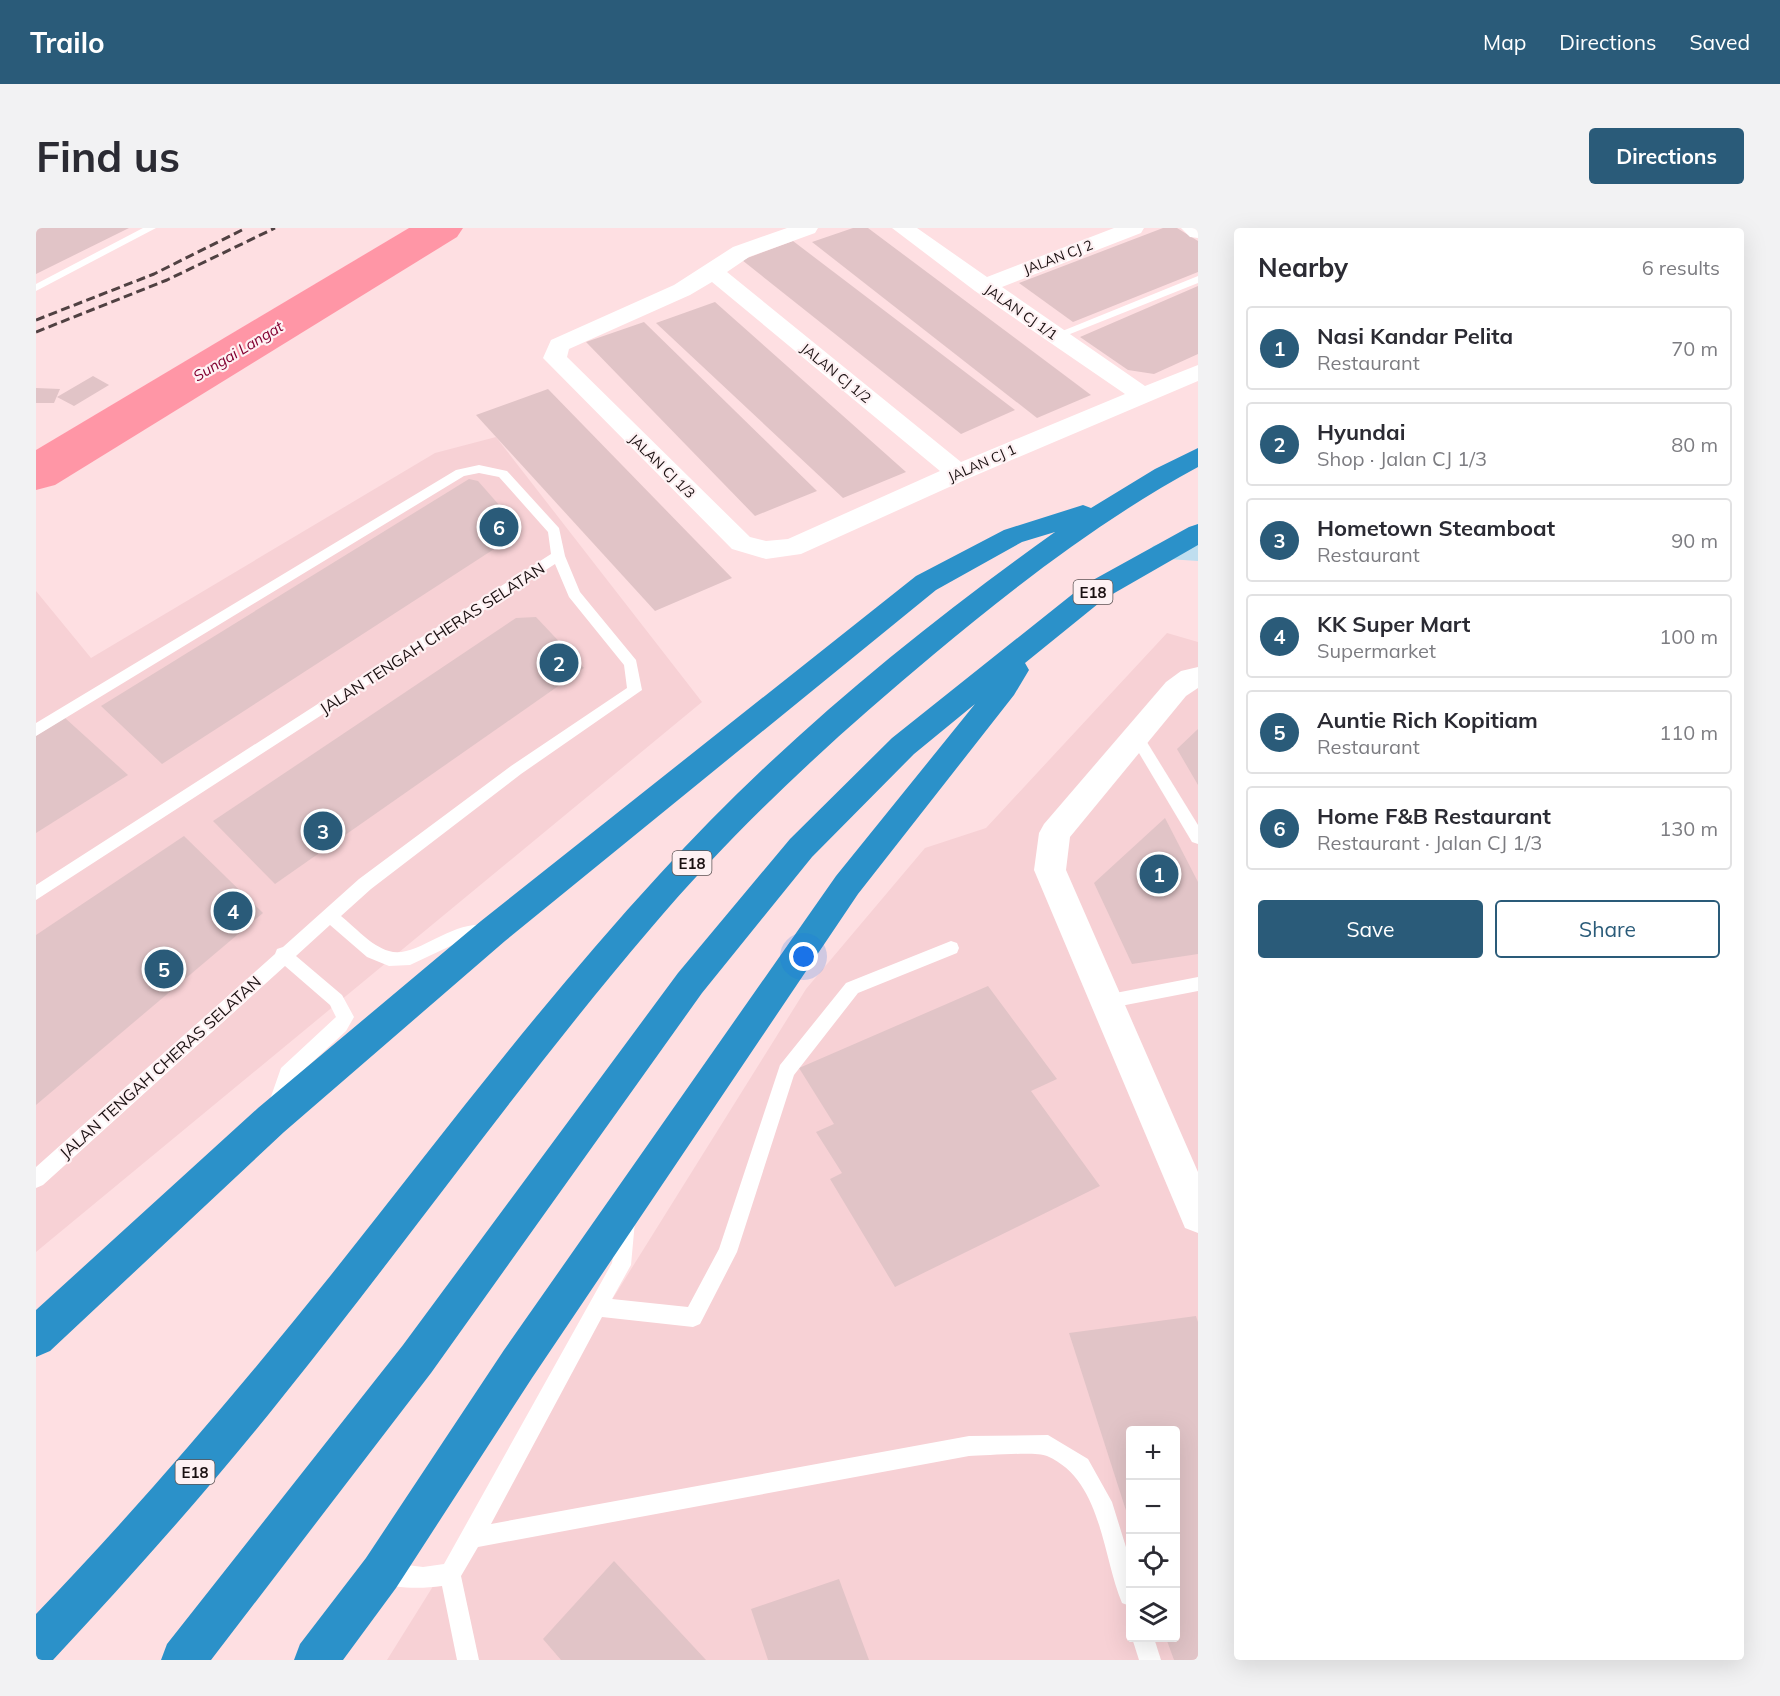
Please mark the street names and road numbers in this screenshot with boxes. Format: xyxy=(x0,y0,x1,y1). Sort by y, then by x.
street label: JALAN CJ 2 xyxy=(1021,236,1095,278)
street label: JALAN CJ 1/1 xyxy=(981,280,1061,344)
street label: JALAN CJ 1/2 xyxy=(797,339,875,407)
street label: JALAN CJ 1/3 xyxy=(625,430,699,502)
street label: JALAN CJ 1 xyxy=(945,440,1019,486)
street label: JALAN TENGAH CHERAS SELATAN xyxy=(316,558,548,718)
road number: E18 xyxy=(1074,580,1112,604)
road number: E18 xyxy=(672,851,712,875)
street label: JALAN TENGAH CHERAS SELATAN xyxy=(55,971,265,1163)
road number: E18 xyxy=(176,1460,214,1484)

